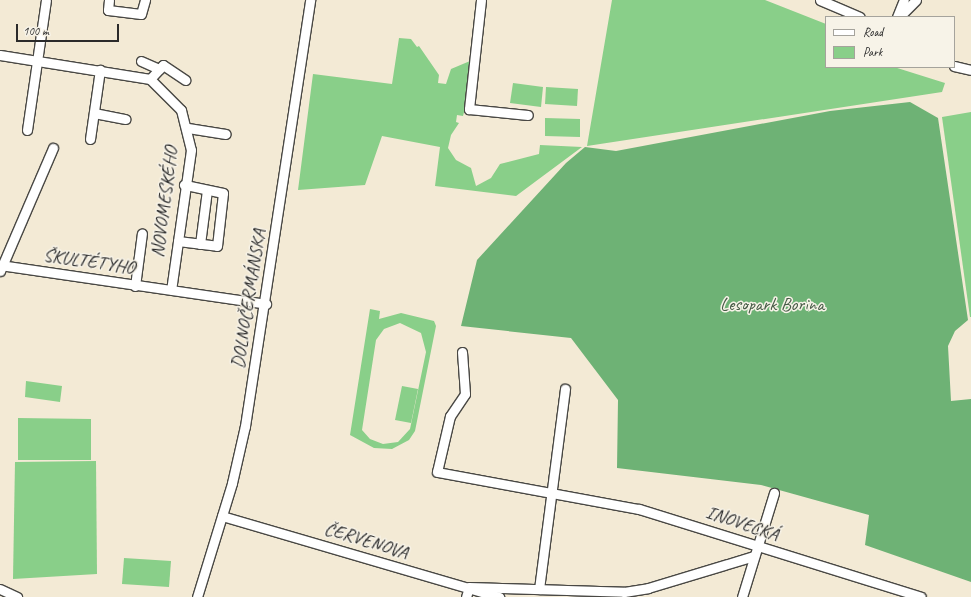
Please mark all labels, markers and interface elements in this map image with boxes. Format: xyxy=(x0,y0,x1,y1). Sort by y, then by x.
scale bar xyxy=(18,16,121,42)
legend xyxy=(825,16,955,68)
text: 100 m xyxy=(23,23,49,39)
text: Road xyxy=(863,24,883,40)
text: Park xyxy=(863,44,882,60)
street label: NOVOMESKÉHO xyxy=(147,145,183,259)
street label: DOLNOČERMÁNSKA xyxy=(227,228,271,370)
street label: ŠKULTÉTYHO xyxy=(42,244,136,280)
park label: Lesopark Borina xyxy=(720,294,824,316)
street label: INOVECKÁ xyxy=(703,502,781,546)
street label: ČERVENOVA xyxy=(321,518,411,564)

